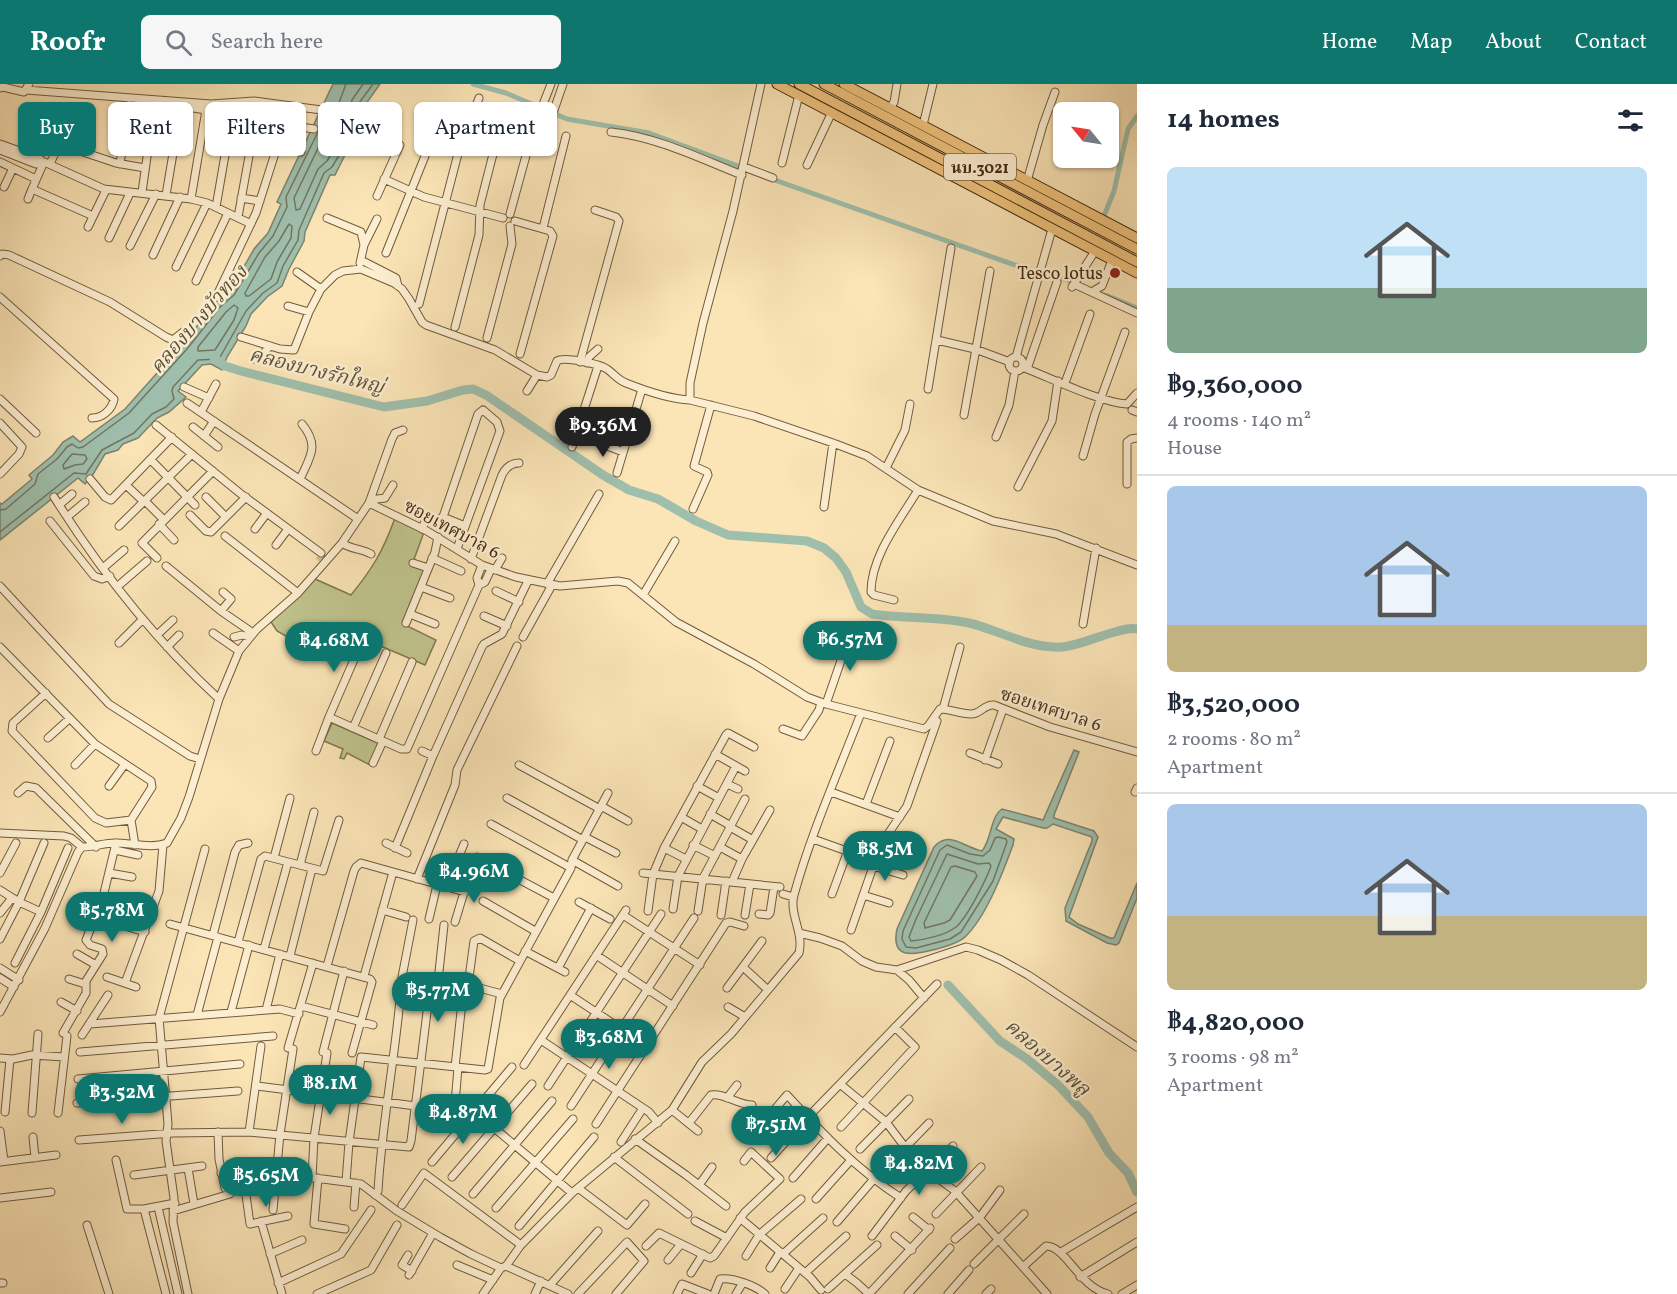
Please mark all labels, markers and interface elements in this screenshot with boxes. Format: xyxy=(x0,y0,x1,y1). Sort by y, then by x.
search box xyxy=(141,15,561,69)
text: Roofr xyxy=(30,23,105,62)
icon: search xyxy=(162,26,195,59)
text: Search here xyxy=(210,27,323,58)
text: Home xyxy=(1322,28,1377,57)
text: Map xyxy=(1410,28,1452,57)
text: About xyxy=(1485,28,1542,57)
text: Contact xyxy=(1575,28,1647,57)
chip: Buy xyxy=(18,102,96,156)
chip: Rent xyxy=(108,102,193,156)
chip: Filters xyxy=(205,102,306,156)
chip: New xyxy=(318,102,402,156)
chip: Apartment xyxy=(414,102,557,156)
north arrow xyxy=(1053,102,1119,168)
map controls xyxy=(1053,102,1119,168)
text: 14 homes xyxy=(1167,102,1280,138)
icon: filters xyxy=(1614,104,1647,137)
road number: นบ.3021 xyxy=(944,154,1016,180)
icon: home xyxy=(1353,206,1461,314)
water label: คลองบางบัวทอง xyxy=(144,259,255,381)
place label: Tesco lotus xyxy=(1017,262,1103,287)
marker: Tesco lotus xyxy=(1108,266,1122,280)
water label: คลองบางรักใหญ่ xyxy=(246,340,390,403)
text: ฿9,360,000 xyxy=(1167,368,1303,404)
pin: ฿9.36M xyxy=(554,407,652,458)
text: 4 rooms · 140 m² xyxy=(1167,407,1311,435)
text: ฿9.36M xyxy=(569,412,637,440)
text: House xyxy=(1167,435,1222,463)
street label: ซอยเทศบาล 6 xyxy=(399,495,504,566)
icon: home xyxy=(1353,525,1461,633)
pin: ฿6.57M xyxy=(801,621,899,672)
pin: ฿4.68M xyxy=(285,622,383,673)
text: ฿6.57M xyxy=(817,626,883,654)
text: ฿4.68M xyxy=(299,627,369,655)
street label: ซอยเทศบาล 6 xyxy=(997,682,1104,739)
text: ฿3,520,000 xyxy=(1167,687,1300,723)
text: 2 rooms · 80 m² xyxy=(1167,726,1301,754)
text: Apartment xyxy=(1167,754,1263,782)
pin: ฿8.5M xyxy=(843,831,927,882)
text: ฿8.5M xyxy=(857,836,913,864)
icon: home xyxy=(1353,843,1461,951)
pin: ฿4.96M xyxy=(425,853,523,904)
text: ฿4.96M xyxy=(439,858,509,886)
pin: ฿5.78M xyxy=(63,892,161,943)
text: ฿5.78M xyxy=(79,897,145,925)
pin: ฿5.77M xyxy=(389,972,487,1023)
text: ฿5.77M xyxy=(406,977,470,1005)
text: ฿4,820,000 xyxy=(1167,1005,1304,1041)
water label: คลองบางพลู xyxy=(998,1013,1096,1104)
pin: ฿3.68M xyxy=(560,1019,658,1070)
text: ฿3.68M xyxy=(575,1024,643,1052)
text: 3 rooms · 98 m² xyxy=(1167,1044,1299,1072)
pin: ฿8.1M xyxy=(288,1065,372,1116)
text: ฿8.1M xyxy=(303,1070,357,1098)
text: Apartment xyxy=(1167,1072,1263,1100)
pin: ฿3.52M xyxy=(73,1074,171,1125)
text: ฿3.52M xyxy=(89,1079,155,1107)
pin: ฿4.87M xyxy=(414,1094,512,1145)
text: ฿4.87M xyxy=(429,1099,497,1127)
pin: ฿7.51M xyxy=(727,1106,825,1157)
text: ฿7.51M xyxy=(745,1111,807,1139)
pin: ฿4.82M xyxy=(870,1145,968,1196)
text: ฿4.82M xyxy=(884,1150,954,1178)
pin: ฿5.65M xyxy=(217,1157,315,1208)
text: ฿5.65M xyxy=(233,1162,299,1190)

